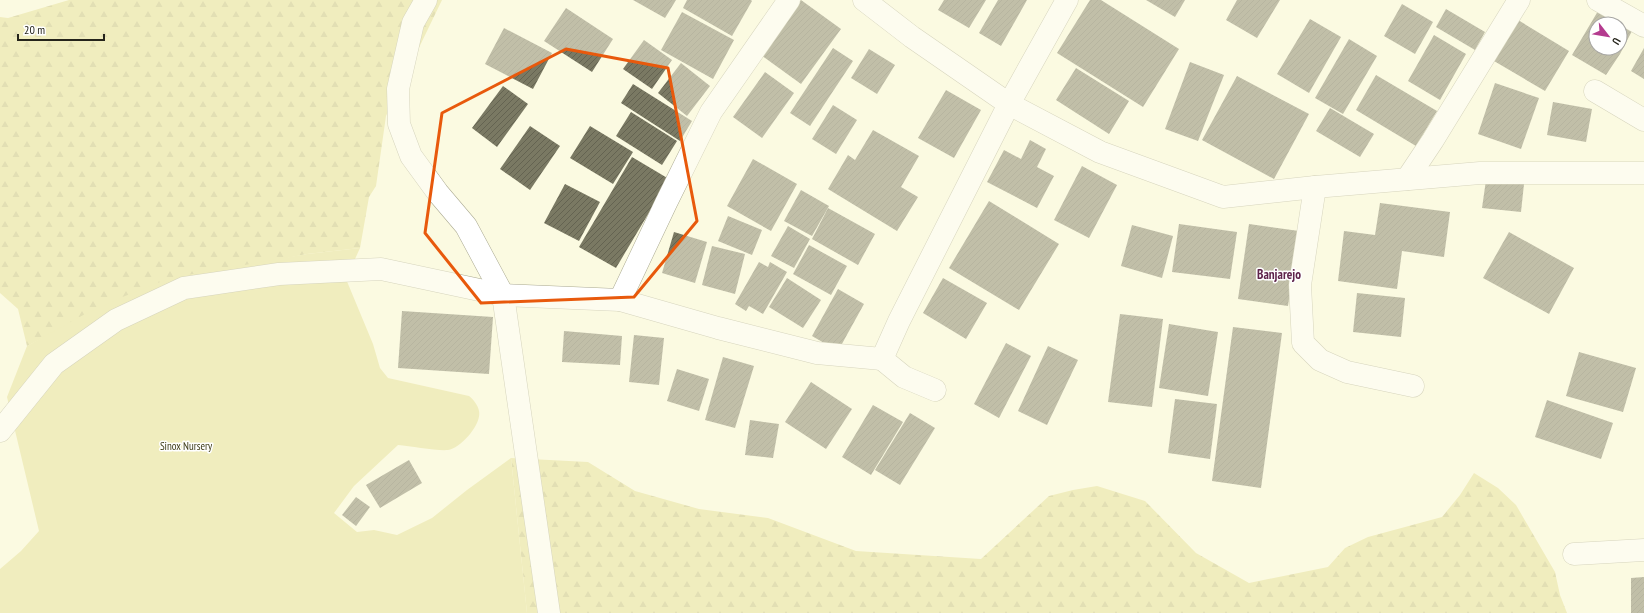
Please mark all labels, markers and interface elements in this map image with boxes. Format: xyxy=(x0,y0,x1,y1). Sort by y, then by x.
scale bar xyxy=(18,16,104,42)
north arrow xyxy=(1588,16,1628,56)
text: 20 m xyxy=(24,22,45,37)
text: U xyxy=(1609,35,1624,47)
district label: Banjarejo xyxy=(1257,266,1301,283)
park label: Sinox Nursery xyxy=(160,439,213,453)

